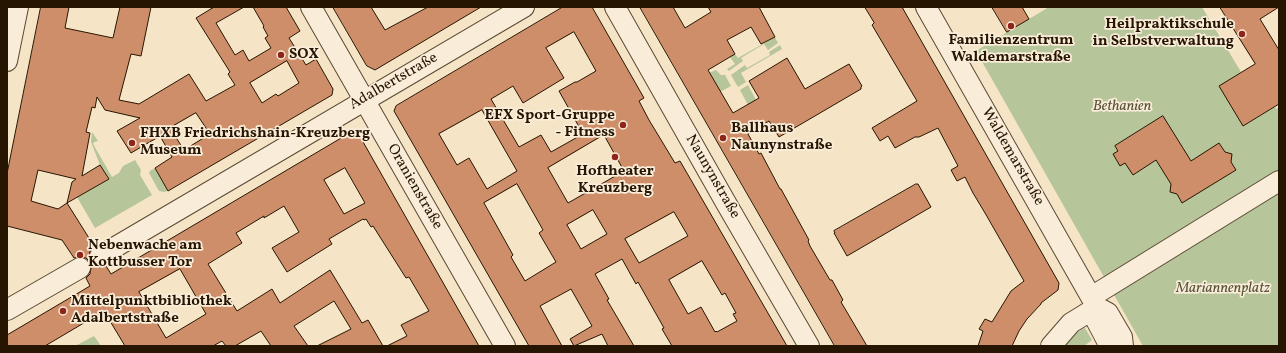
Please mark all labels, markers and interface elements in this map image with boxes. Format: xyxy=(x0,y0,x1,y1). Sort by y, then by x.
place label: Heilpraktikschule in Selbstverwaltung xyxy=(1093,16,1234,51)
marker: Familienzentrum Waldemarstraße xyxy=(1006,21,1016,31)
marker: Heilpraktikschule in Selbstverwaltung xyxy=(1237,29,1247,39)
place label: Familienzentrum Waldemarstraße xyxy=(948,32,1074,67)
place label: SOX xyxy=(289,46,319,64)
street label: Adalbertstraße xyxy=(347,49,441,115)
marker: SOX xyxy=(276,50,286,60)
park label: Bethanien xyxy=(1093,98,1151,116)
street label: Waldemarstraße xyxy=(977,105,1047,209)
place label: EFX Sport-Gruppe - Fitness xyxy=(485,107,615,142)
marker: EFX Sport-Gruppe - Fitness xyxy=(618,120,628,130)
place label: Ballhaus Naunynstraße xyxy=(731,120,832,155)
place label: FHXB Friedrichshain-Kreuzberg Museum xyxy=(140,125,370,160)
street label: Naunynstraße xyxy=(681,132,743,222)
marker: Ballhaus Naunynstraße xyxy=(718,133,728,143)
marker: FHXB Friedrichshain-Kreuzberg Museum xyxy=(127,138,137,148)
street label: Oranienstraße xyxy=(382,141,446,233)
marker: Hoftheater Kreuzberg xyxy=(610,152,620,162)
place label: Hoftheater Kreuzberg xyxy=(576,163,654,198)
place label: Nebenwache am Kottbusser Tor xyxy=(88,237,202,272)
marker: Nebenwache am Kottbusser Tor xyxy=(75,250,85,260)
park label: Mariannenplatz xyxy=(1176,280,1270,298)
place label: Mittelpunktbibliothek Adalbertstraße xyxy=(71,293,232,328)
marker: Mittelpunktbibliothek Adalbertstraße xyxy=(58,306,68,316)

